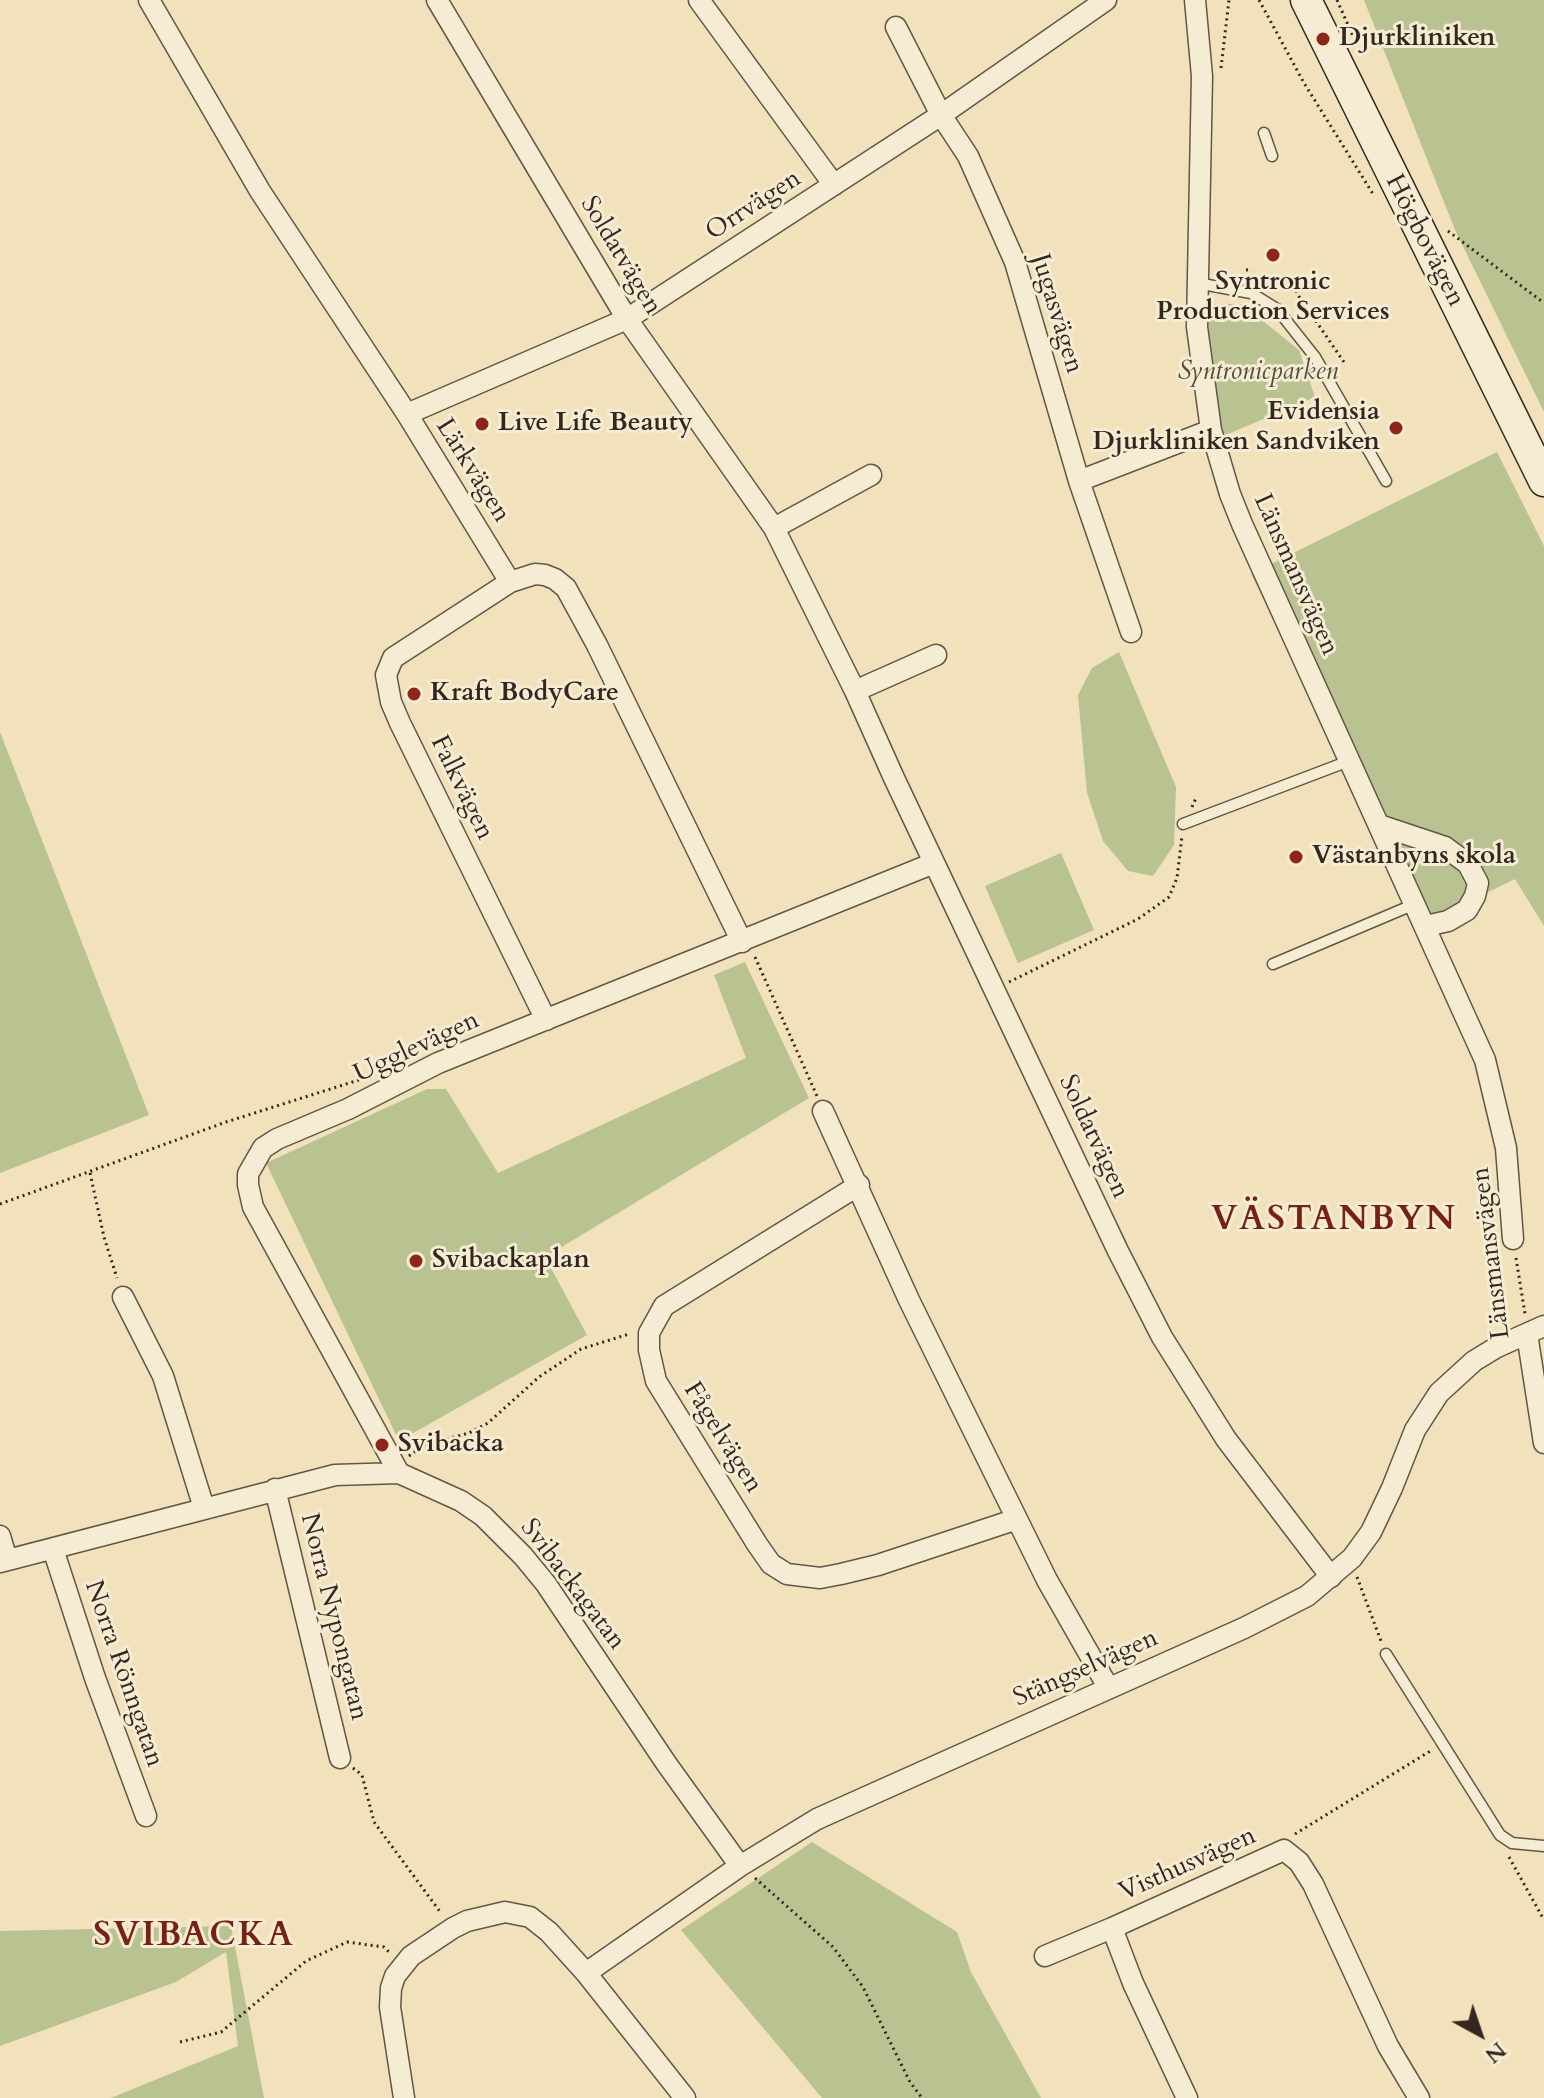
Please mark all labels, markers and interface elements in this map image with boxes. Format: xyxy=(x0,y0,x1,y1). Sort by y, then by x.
place label: Djurkliniken xyxy=(1339,23,1495,55)
marker: Djurkliniken xyxy=(1314,30,1332,48)
street label: Orrvägen xyxy=(701,164,807,248)
street label: Högbovägen xyxy=(1377,170,1471,312)
street label: Soldatvägen xyxy=(572,191,668,321)
marker: Syntronic Production Services xyxy=(1264,246,1282,264)
street label: Jugasvägen xyxy=(1023,250,1089,378)
place label: Syntronic Production Services xyxy=(1156,267,1390,328)
park label: Syntronicparken xyxy=(1178,357,1338,389)
place label: Evidensia Djurkliniken Sandviken xyxy=(1093,397,1380,458)
place label: Live Life Beauty xyxy=(498,408,693,440)
street label: Lärkvägen xyxy=(428,413,516,529)
marker: Live Life Beauty xyxy=(473,415,491,433)
marker: Evidensia Djurkliniken Sandviken xyxy=(1387,419,1405,437)
street label: Länsmansvägen xyxy=(1246,490,1344,660)
place label: Kraft BodyCare xyxy=(430,678,619,710)
marker: Kraft BodyCare xyxy=(405,685,423,703)
street label: Falkvägen xyxy=(422,731,500,845)
place label: Västanbyns skola xyxy=(1312,841,1516,873)
marker: Västanbyns skola xyxy=(1287,848,1305,866)
street label: Ugglevägen xyxy=(349,1005,485,1091)
street label: Soldatvägen xyxy=(1051,1070,1135,1204)
street label: Länsmansvägen xyxy=(1466,1165,1518,1341)
district label: VÄSTANBYN xyxy=(1211,1201,1457,1241)
place label: Svibackaplan xyxy=(432,1245,590,1277)
marker: Svibackaplan xyxy=(407,1252,425,1270)
street label: Fågelvägen xyxy=(676,1377,768,1499)
place label: Svibacka xyxy=(398,1429,504,1461)
marker: Svibacka xyxy=(373,1436,391,1454)
street label: Norra Nypongatan xyxy=(292,1510,374,1724)
street label: Svibackagatan xyxy=(513,1513,631,1657)
street label: Norra Rönngatan xyxy=(76,1577,170,1771)
street label: Stängselvägen xyxy=(1009,1623,1163,1715)
street label: Visthusvägen xyxy=(1115,1821,1261,1909)
district label: SVIBACKA xyxy=(93,1917,295,1957)
north arrow xyxy=(1440,1994,1520,2074)
text: N xyxy=(1478,2035,1512,2070)

